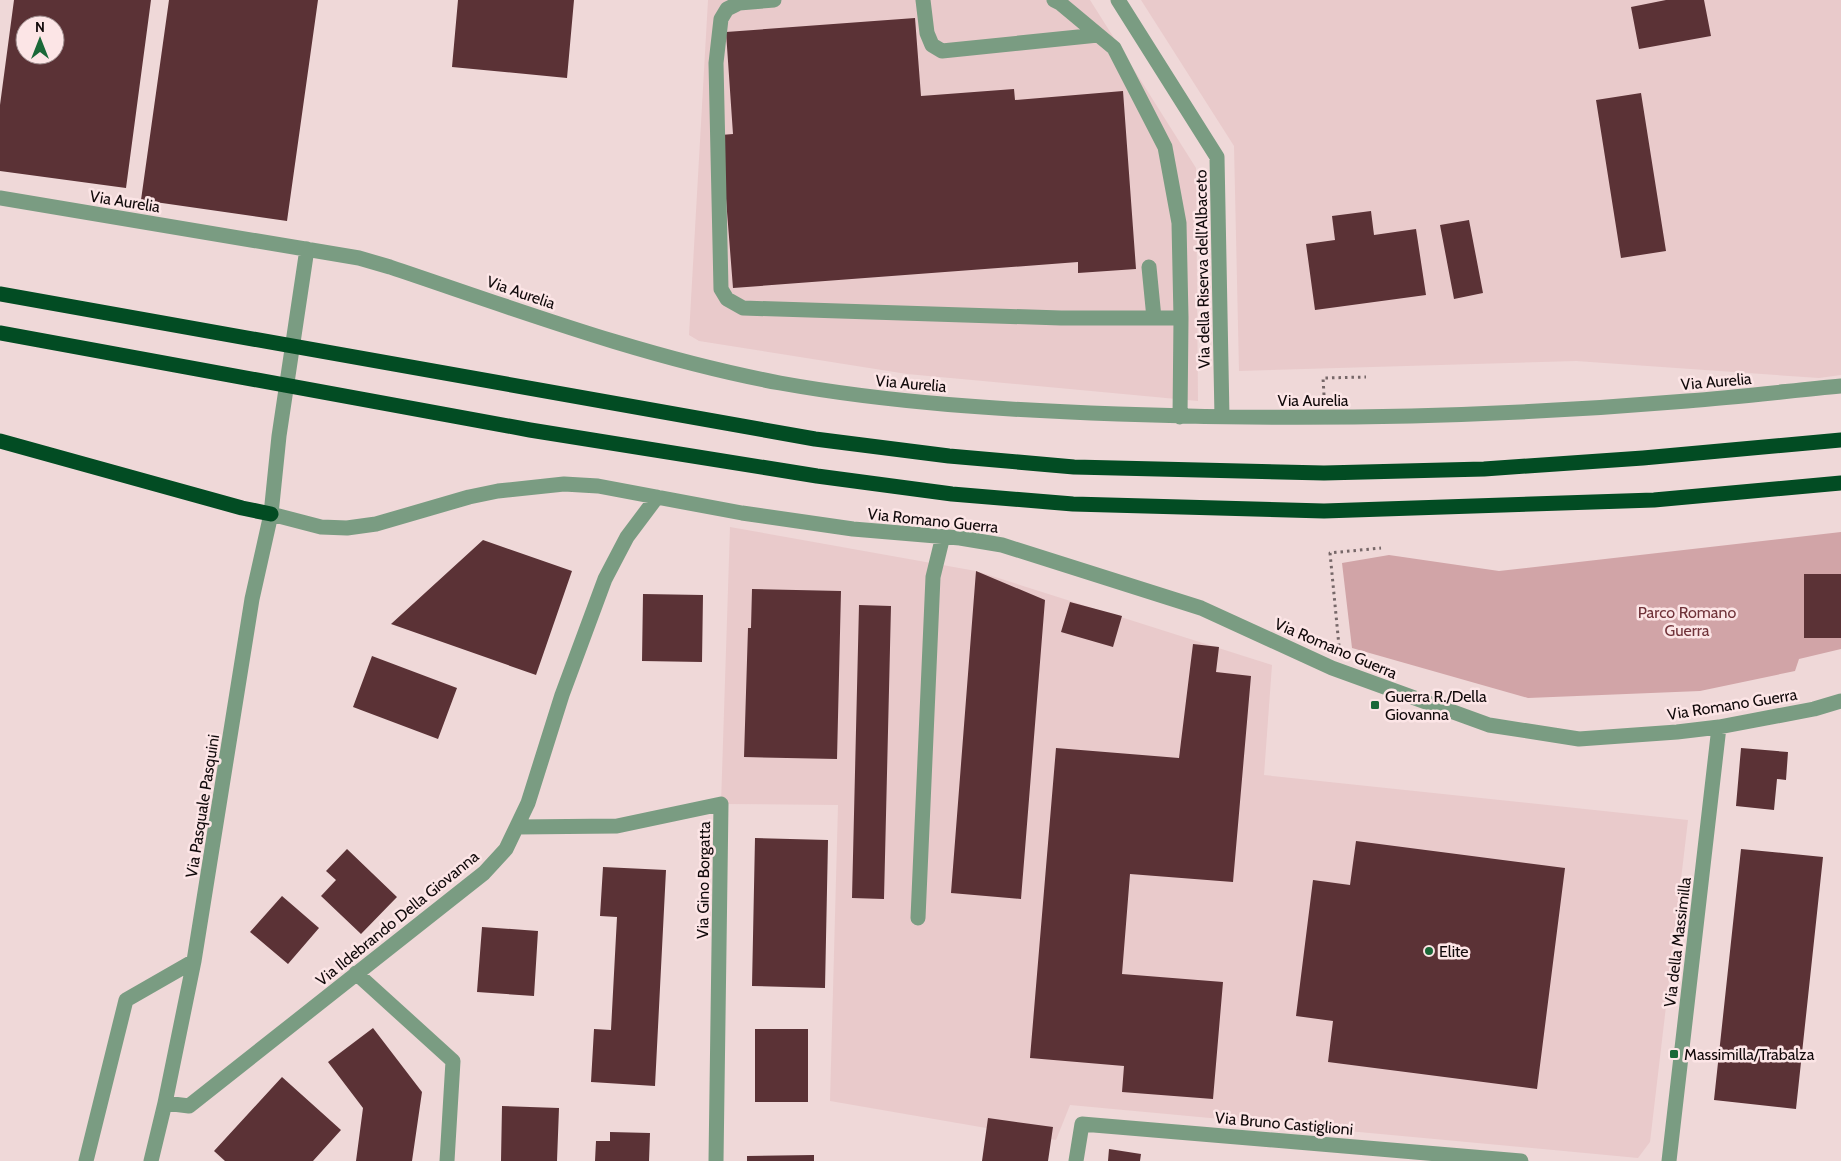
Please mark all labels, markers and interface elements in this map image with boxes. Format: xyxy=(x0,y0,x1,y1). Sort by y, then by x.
north arrow xyxy=(15,15,65,65)
text: N xyxy=(35,18,45,36)
street label: Via della Riserva dell'Albaceto xyxy=(1191,169,1214,369)
street label: Via Aurelia xyxy=(88,187,162,216)
street label: Via Aurelia xyxy=(484,272,558,313)
street label: Via Aurelia xyxy=(1680,369,1753,394)
street label: Via Aurelia xyxy=(875,371,948,396)
street label: Via Aurelia xyxy=(1277,391,1349,410)
street label: Via Romano Guerra xyxy=(867,504,1000,537)
park label: Parco Romano Guerra xyxy=(1638,603,1737,640)
street label: Via Romano Guerra xyxy=(1272,614,1400,683)
street label: Via Romano Guerra xyxy=(1666,685,1799,724)
place label: Guerra R./Della Giovanna xyxy=(1385,687,1487,724)
marker: Guerra R./Della Giovanna xyxy=(1369,699,1381,711)
street label: Via Pasquale Pasquini xyxy=(182,733,223,879)
street label: Via Gino Borgatta xyxy=(693,821,714,939)
street label: Via Ildebrando Della Giovanna xyxy=(312,847,483,990)
street label: Via della Massimilla xyxy=(1660,876,1695,1008)
place label: Elite xyxy=(1439,942,1469,961)
marker: Elite xyxy=(1423,945,1435,957)
place label: Massimilla/Trabalza xyxy=(1684,1045,1815,1064)
marker: Massimilla/Trabalza xyxy=(1668,1048,1680,1060)
street label: Via Bruno Castiglioni xyxy=(1214,1108,1354,1139)

